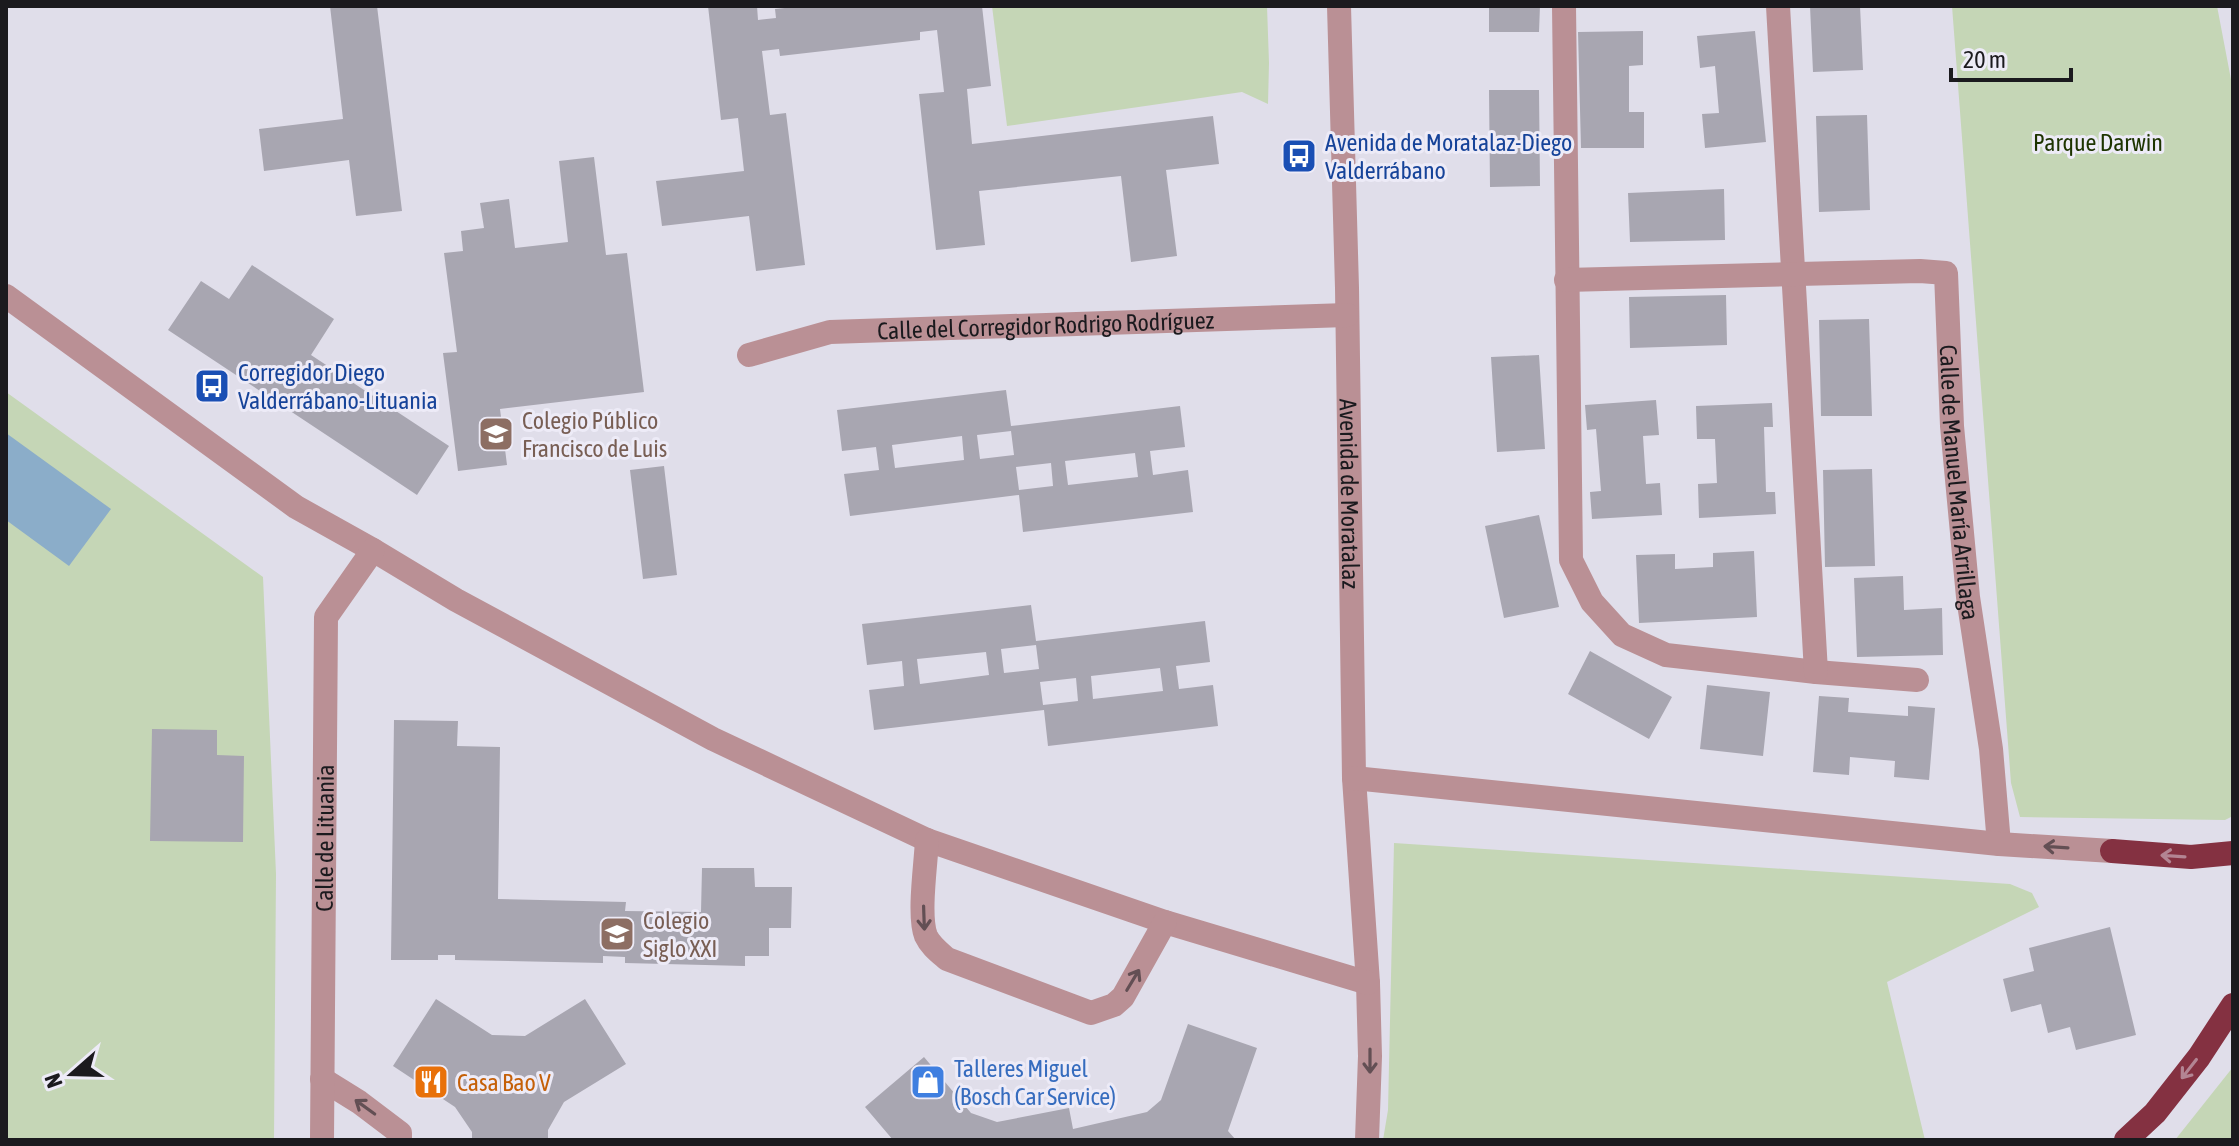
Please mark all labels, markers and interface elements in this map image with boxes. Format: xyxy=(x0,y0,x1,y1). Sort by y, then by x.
scale bar xyxy=(1951,32,2071,82)
text: 20 m xyxy=(1963,46,2006,73)
place label: Avenida de Moratalaz-Diego Valderrábano xyxy=(1325,129,1572,184)
park label: Parque Darwin xyxy=(2033,129,2163,156)
bus stop icon: Avenida de Moratalaz-Diego Valderrábano xyxy=(1280,137,1318,175)
street label: Calle del Corregidor Rodrigo Rodríguez xyxy=(877,306,1215,344)
street label: Calle de Manuel María Arrillaga xyxy=(1935,344,1985,622)
place label: Corregidor Diego Valderrábano-Lituania xyxy=(238,359,438,414)
bus stop icon: Corregidor Diego Valderrábano-Lituania xyxy=(193,367,231,405)
street label: Avenida de Moratalaz xyxy=(1335,398,1365,590)
place label: Colegio Público Francisco de Luis xyxy=(522,407,667,462)
school or university icon: Colegio Público Francisco de Luis xyxy=(477,415,515,453)
street label: Calle de Lituania xyxy=(310,764,338,912)
one-way arrow xyxy=(2043,839,2070,854)
one-way arrow xyxy=(2160,848,2187,863)
one-way arrow xyxy=(917,904,932,931)
place label: Colegio Siglo XXI xyxy=(643,907,717,962)
school or university icon: Colegio Siglo XXI xyxy=(598,915,636,953)
one-way arrow xyxy=(1125,969,1141,992)
north arrow xyxy=(32,1034,112,1114)
one-way arrow xyxy=(1362,1047,1378,1074)
place label: Talleres Miguel (Bosch Car Service) xyxy=(954,1055,1116,1110)
one-way arrow xyxy=(2181,1058,2198,1079)
restaurant icon: Casa Bao V xyxy=(412,1063,450,1101)
shop icon: Talleres Miguel (Bosch Car Service) xyxy=(909,1063,947,1101)
place label: Casa Bao V xyxy=(457,1069,551,1096)
text: N xyxy=(39,1070,68,1091)
one-way arrow xyxy=(355,1098,376,1115)

